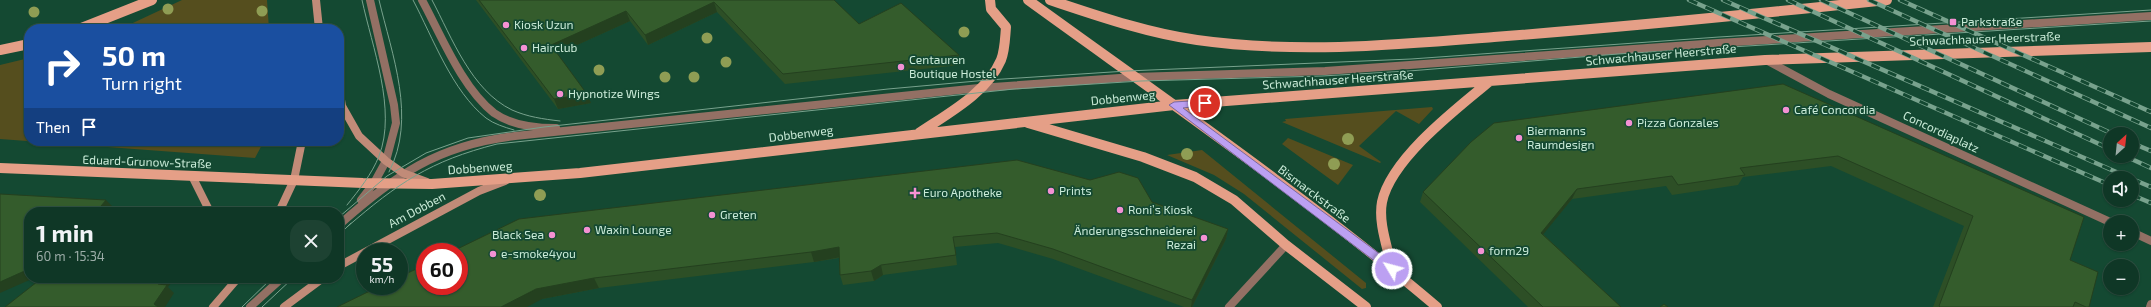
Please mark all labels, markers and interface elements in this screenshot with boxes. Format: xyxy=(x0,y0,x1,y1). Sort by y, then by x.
place label: Parkstraße xyxy=(1961,14,2022,28)
place label: Kiosk Uzun xyxy=(514,17,574,31)
marker: Parkstraße xyxy=(1948,17,1958,27)
marker: Kiosk Uzun xyxy=(501,20,511,30)
street label: Schwachhauser Heerstraße xyxy=(1909,28,2061,48)
text: 50 m xyxy=(102,38,166,72)
icon: right xyxy=(36,40,88,92)
place label: Hairclub xyxy=(532,40,578,54)
street label: Schwachhauser Heerstraße xyxy=(1585,40,1737,68)
marker: Hairclub xyxy=(519,43,529,53)
place label: Centauren Boutique Hostel xyxy=(909,52,996,80)
marker: Centauren Boutique Hostel xyxy=(896,62,906,72)
street label: Schwachhauser Heerstraße xyxy=(1262,67,1414,91)
text: Turn right xyxy=(102,72,182,94)
place label: Hypnotize Wings xyxy=(568,86,660,100)
pin xyxy=(1188,86,1222,120)
street label: Dobbenweg xyxy=(1090,87,1156,107)
marker: Hypnotize Wings xyxy=(555,89,565,99)
icon: arrive xyxy=(1194,92,1216,114)
place label: Café Concordia xyxy=(1794,102,1875,116)
marker: Café Concordia xyxy=(1781,105,1791,115)
street label: Concordiaplatz xyxy=(1901,107,1982,155)
place label: Pizza Gonzales xyxy=(1637,115,1719,129)
icon: arrive xyxy=(78,116,100,138)
text: Then xyxy=(36,118,70,136)
marker: Pizza Gonzales xyxy=(1624,118,1634,128)
street label: Dobbenweg xyxy=(768,122,834,144)
place label: Biermanns Raumdesign xyxy=(1527,123,1594,151)
north arrow xyxy=(2103,127,2139,163)
map controls xyxy=(2103,127,2139,295)
marker: Biermanns Raumdesign xyxy=(1514,133,1524,143)
street label: Eduard-Grunow-Straße xyxy=(82,152,212,170)
street label: Dobbenweg xyxy=(447,158,513,176)
street label: Bismarckstraße xyxy=(1276,161,1353,225)
button: sound xyxy=(2103,171,2139,207)
place label: Prints xyxy=(1059,183,1092,197)
place label: Euro Apotheke xyxy=(923,185,1002,199)
marker: Prints xyxy=(1046,186,1056,196)
street label: Am Dobben xyxy=(386,188,447,230)
marker: Euro Apotheke xyxy=(910,188,920,198)
place label: Roniʼs Kiosk xyxy=(1128,202,1193,216)
marker: Roniʼs Kiosk xyxy=(1115,205,1125,215)
place label: Greten xyxy=(720,207,757,221)
marker: Greten xyxy=(707,210,717,220)
button: + xyxy=(2103,215,2139,251)
text: 1 min xyxy=(36,218,94,247)
button: close xyxy=(290,220,332,262)
place label: Waxin Lounge xyxy=(595,222,672,236)
place label: Änderungsschneiderei Rezai xyxy=(1074,223,1196,251)
marker: Waxin Lounge xyxy=(582,225,592,235)
place label: Black Sea xyxy=(492,227,544,241)
marker: Black Sea xyxy=(547,230,557,240)
marker: Änderungsschneiderei Rezai xyxy=(1199,233,1209,243)
speed limit sign: 60 xyxy=(416,243,468,295)
place label: form29 xyxy=(1489,243,1529,257)
place label: e-smoke4you xyxy=(501,246,576,260)
marker: form29 xyxy=(1476,246,1486,256)
text: 60 m · 15:34 xyxy=(36,248,105,264)
position arrow xyxy=(1371,248,1413,290)
marker: e-smoke4you xyxy=(488,249,498,259)
text: 55 xyxy=(371,252,393,276)
button: − xyxy=(2103,259,2139,295)
text: km/h xyxy=(370,273,394,285)

